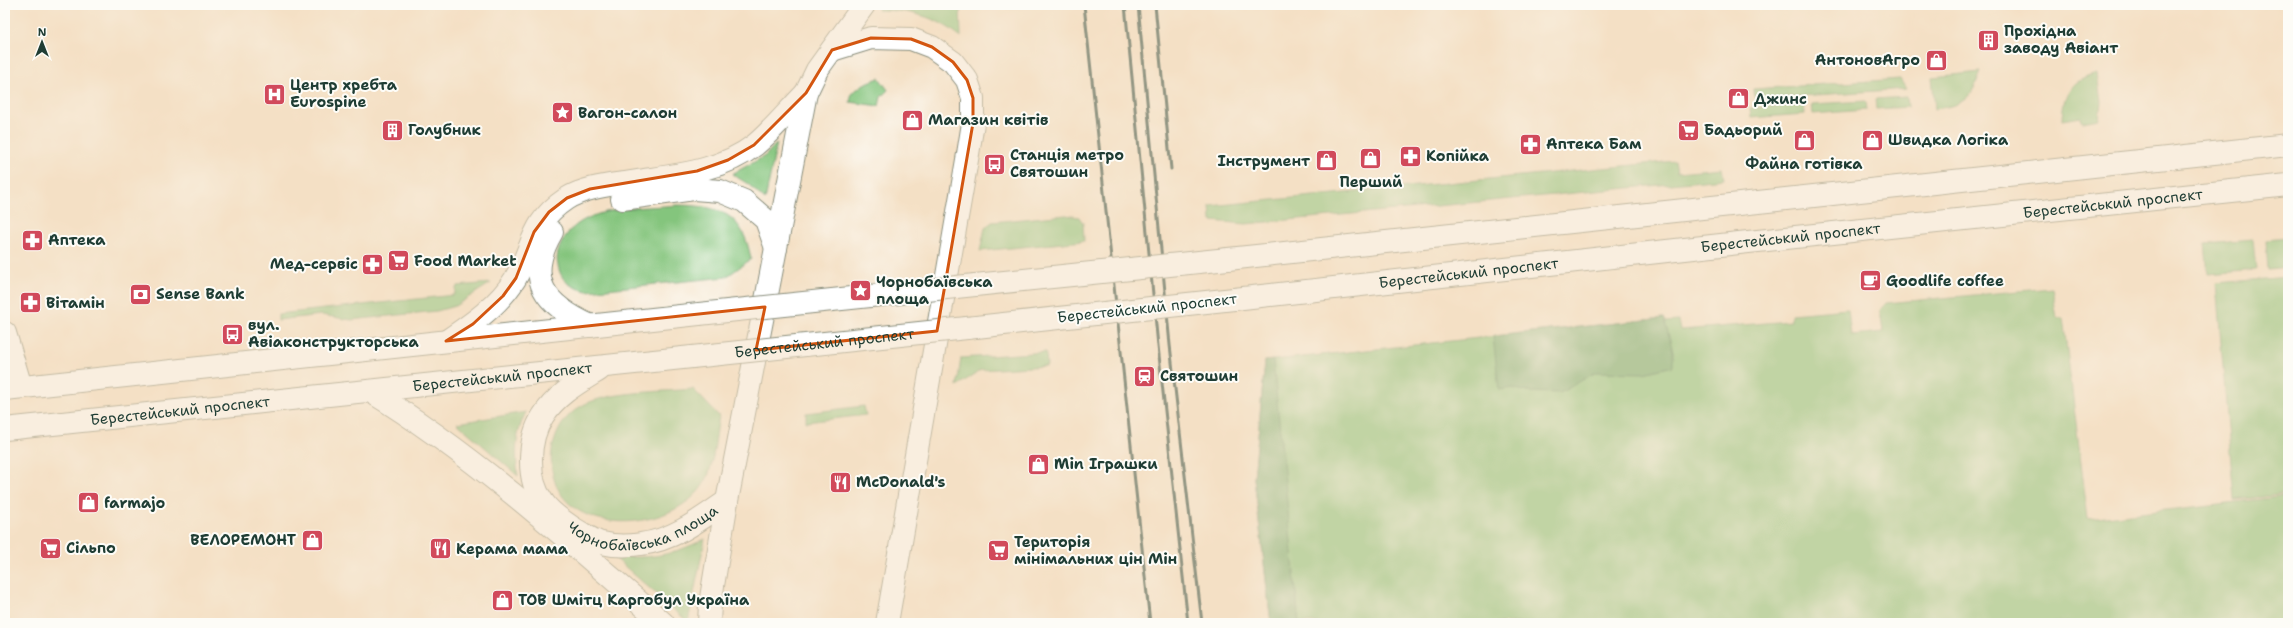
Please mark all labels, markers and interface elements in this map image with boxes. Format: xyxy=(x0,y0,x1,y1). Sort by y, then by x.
place label: Прохідна заводу Авіант xyxy=(2004,21,2118,58)
north arrow xyxy=(22,22,62,62)
text: N xyxy=(38,25,47,40)
building icon: Прохідна заводу Авіант xyxy=(1975,27,2001,53)
shop icon: АнтоновАгро xyxy=(1923,47,1949,73)
place label: АнтоновАгро xyxy=(1815,50,1920,70)
place label: Центр хребта Eurospine xyxy=(290,75,398,112)
hospital icon: Центр хребта Eurospine xyxy=(262,81,288,107)
shop icon: Джинс xyxy=(1725,86,1751,112)
place label: Джинс xyxy=(1754,89,1807,109)
place icon: Вагон-салон xyxy=(549,100,575,126)
place label: Вагон-салон xyxy=(578,103,677,123)
shop icon: Магазин квiтiв xyxy=(900,107,926,133)
place label: Магазин квiтiв xyxy=(928,110,1048,130)
building icon: Голубник xyxy=(380,117,406,143)
supermarket icon: Бадьорий xyxy=(1676,117,1702,143)
place label: Голубник xyxy=(408,120,482,140)
place label: Бадьорий xyxy=(1704,120,1783,140)
shop icon: Швидка Логіка xyxy=(1860,127,1886,153)
shop icon: Файна готівка xyxy=(1791,128,1817,154)
place label: Швидка Логіка xyxy=(1888,130,2009,150)
pharmacy icon: Аптека Бам xyxy=(1518,131,1544,157)
place label: Аптека Бам xyxy=(1546,134,1642,154)
pharmacy icon: Копійка xyxy=(1398,143,1424,169)
place label: Станція метро Святошин xyxy=(1010,145,1124,182)
shop icon: Перший xyxy=(1358,146,1384,172)
place label: Копійка xyxy=(1426,146,1490,166)
shop icon: Інструмент xyxy=(1313,148,1339,174)
bus stop icon: Станція метро Святошин xyxy=(982,151,1008,177)
place label: Інструмент xyxy=(1217,151,1310,171)
place label: Файна готівка xyxy=(1745,154,1863,174)
place label: Перший xyxy=(1340,172,1403,192)
street label: Берестейський проспект xyxy=(2022,184,2204,223)
street label: Берестейський проспект xyxy=(1700,218,1882,257)
pharmacy icon: Аптека xyxy=(19,227,45,253)
place label: Аптека xyxy=(48,230,106,250)
supermarket icon: Food Market xyxy=(386,248,412,274)
pharmacy icon: Мед-сервіс xyxy=(360,251,386,277)
place label: Food Market xyxy=(414,251,517,271)
street label: Берестейський проспект xyxy=(1378,253,1560,293)
place label: Мед-сервіс xyxy=(270,254,358,274)
cafe icon: Goodlife coffee xyxy=(1858,268,1884,294)
place label: Goodlife coffee xyxy=(1886,271,2004,291)
place label: Чорнобаївська площа xyxy=(876,272,993,309)
place icon: Чорнобаївська площа xyxy=(847,278,873,304)
bank icon: Sense Bank xyxy=(127,281,153,307)
place label: Sense Bank xyxy=(156,284,245,304)
street label: Берестейський проспект xyxy=(1056,289,1238,327)
pharmacy icon: Вітамін xyxy=(18,290,44,316)
place label: Вітамін xyxy=(46,293,105,313)
place label: вул. Авіаконструкторська xyxy=(248,315,419,352)
bus stop icon: вул. Авіаконструкторська xyxy=(219,321,245,347)
street label: Берестейський проспект xyxy=(733,324,915,362)
street label: Берестейський проспект xyxy=(411,357,594,396)
station icon: Святошин xyxy=(1131,363,1157,389)
place label: Святошин xyxy=(1160,366,1238,386)
street label: Берестейський проспект xyxy=(89,391,271,430)
shop icon: Min Іграшки xyxy=(1025,451,1051,477)
place label: Min Іграшки xyxy=(1054,454,1158,474)
restaurant icon: McDonald's xyxy=(827,469,853,495)
place label: McDonald's xyxy=(856,472,946,492)
shop icon: farmajo xyxy=(76,490,102,516)
place label: farmajo xyxy=(104,493,165,513)
street label: Чорнобаївська площа xyxy=(563,500,722,555)
shop icon: ВЕЛОРЕМОНТ xyxy=(299,527,325,553)
place label: ВЕЛОРЕМОНТ xyxy=(190,530,297,550)
place label: Територія мінімальних цін Мін xyxy=(1014,532,1177,569)
supermarket icon: Сільпо xyxy=(38,535,64,561)
restaurant icon: Керама мама xyxy=(427,536,453,562)
place label: Сільпо xyxy=(66,538,116,558)
supermarket icon: Територія мінімальних цін Мін xyxy=(985,538,1011,564)
place label: Керама мама xyxy=(456,539,569,559)
shop icon: ТОВ Шмітц Каргобул Україна xyxy=(489,587,515,613)
place label: ТОВ Шмітц Каргобул Україна xyxy=(518,590,750,610)

